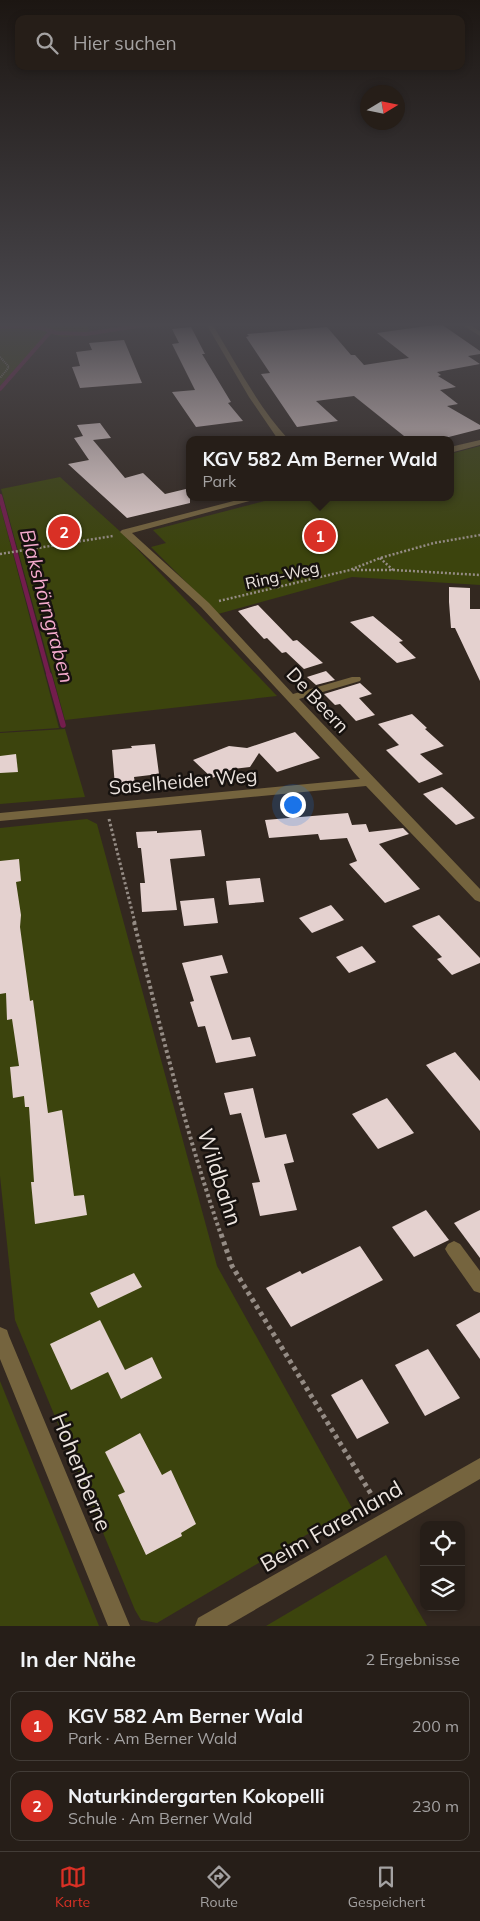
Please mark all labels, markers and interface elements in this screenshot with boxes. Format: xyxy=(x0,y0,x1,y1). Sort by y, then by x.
search box xyxy=(15,15,465,70)
icon: search xyxy=(33,29,61,57)
text: Hier suchen xyxy=(73,31,177,55)
north arrow xyxy=(360,85,405,130)
popup xyxy=(186,436,454,501)
text: KGV 582 Am Berner Wald xyxy=(202,447,438,471)
text: Park xyxy=(202,471,236,491)
pin: 2 xyxy=(48,513,80,551)
pin: 1 xyxy=(304,517,336,555)
water label: Blakshörngraben xyxy=(15,526,80,686)
street label: Ring-Weg xyxy=(243,557,321,593)
street label: De Beern xyxy=(282,662,354,738)
street label: Saselheider Weg xyxy=(108,763,258,799)
your location xyxy=(280,792,306,818)
street label: Wildbahn xyxy=(191,1125,249,1229)
street label: Hohenberne xyxy=(46,1409,118,1535)
street label: Beim Farenland xyxy=(255,1474,407,1578)
map controls xyxy=(420,1521,465,1611)
button: locate xyxy=(420,1521,465,1566)
button: layers xyxy=(420,1566,465,1611)
text: In der Nähe xyxy=(20,1646,136,1672)
text: 2 Ergebnisse xyxy=(365,1649,460,1669)
text: KGV 582 Am Berner Wald xyxy=(68,1704,303,1728)
text: 1 xyxy=(32,1716,42,1736)
text: 200 m xyxy=(412,1716,459,1736)
text: Park · Am Berner Wald xyxy=(68,1728,237,1748)
text: Naturkindergarten Kokopelli xyxy=(68,1784,325,1808)
text: 2 xyxy=(32,1796,42,1816)
text: 230 m xyxy=(412,1796,459,1816)
text: Schule · Am Berner Wald xyxy=(68,1808,252,1828)
tab: Karte xyxy=(55,1863,90,1911)
tab: Route xyxy=(200,1863,238,1911)
tab: Gespeichert xyxy=(348,1863,425,1911)

